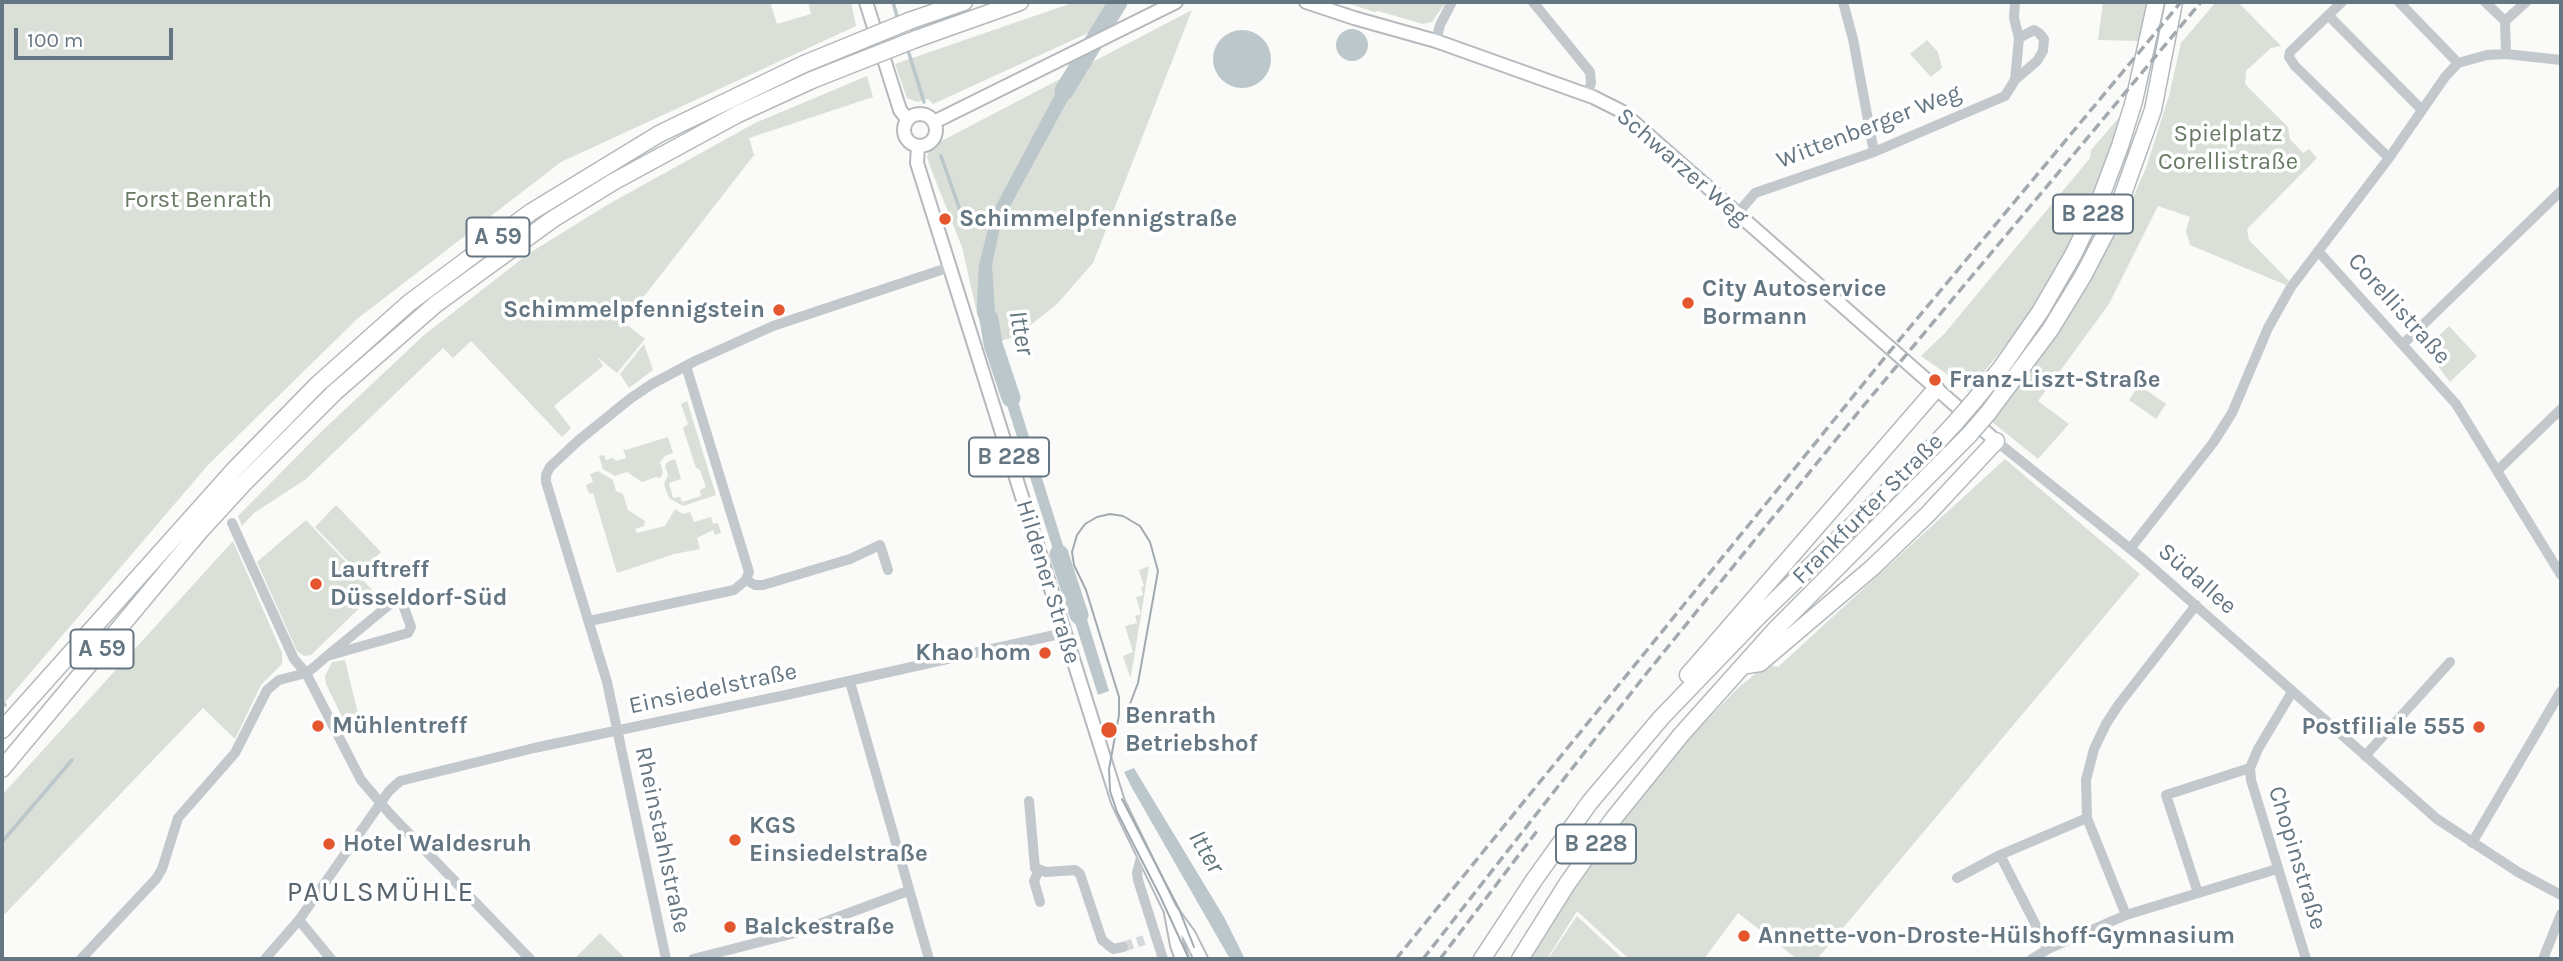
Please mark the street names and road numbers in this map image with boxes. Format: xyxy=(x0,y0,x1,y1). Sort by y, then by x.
street label: Wittenberger Weg xyxy=(1773,79,1965,175)
street label: Schwarzer Weg xyxy=(1610,102,1754,232)
road number: B 228 xyxy=(2053,195,2133,234)
road number: A 59 xyxy=(466,218,530,256)
street label: Corellistraße xyxy=(2341,247,2457,371)
street label: Frankfurter Straße xyxy=(1787,428,1949,590)
road number: B 228 xyxy=(969,438,1049,477)
street label: Hildener Straße xyxy=(1009,496,1087,668)
street label: Südallee xyxy=(2152,537,2242,621)
road number: A 59 xyxy=(70,629,134,668)
street label: Einsiedelstraße xyxy=(626,657,800,721)
street label: Rheinstahlstraße xyxy=(628,744,696,936)
street label: Chopinstraße xyxy=(2262,783,2332,933)
road number: B 228 xyxy=(1556,824,1636,864)

